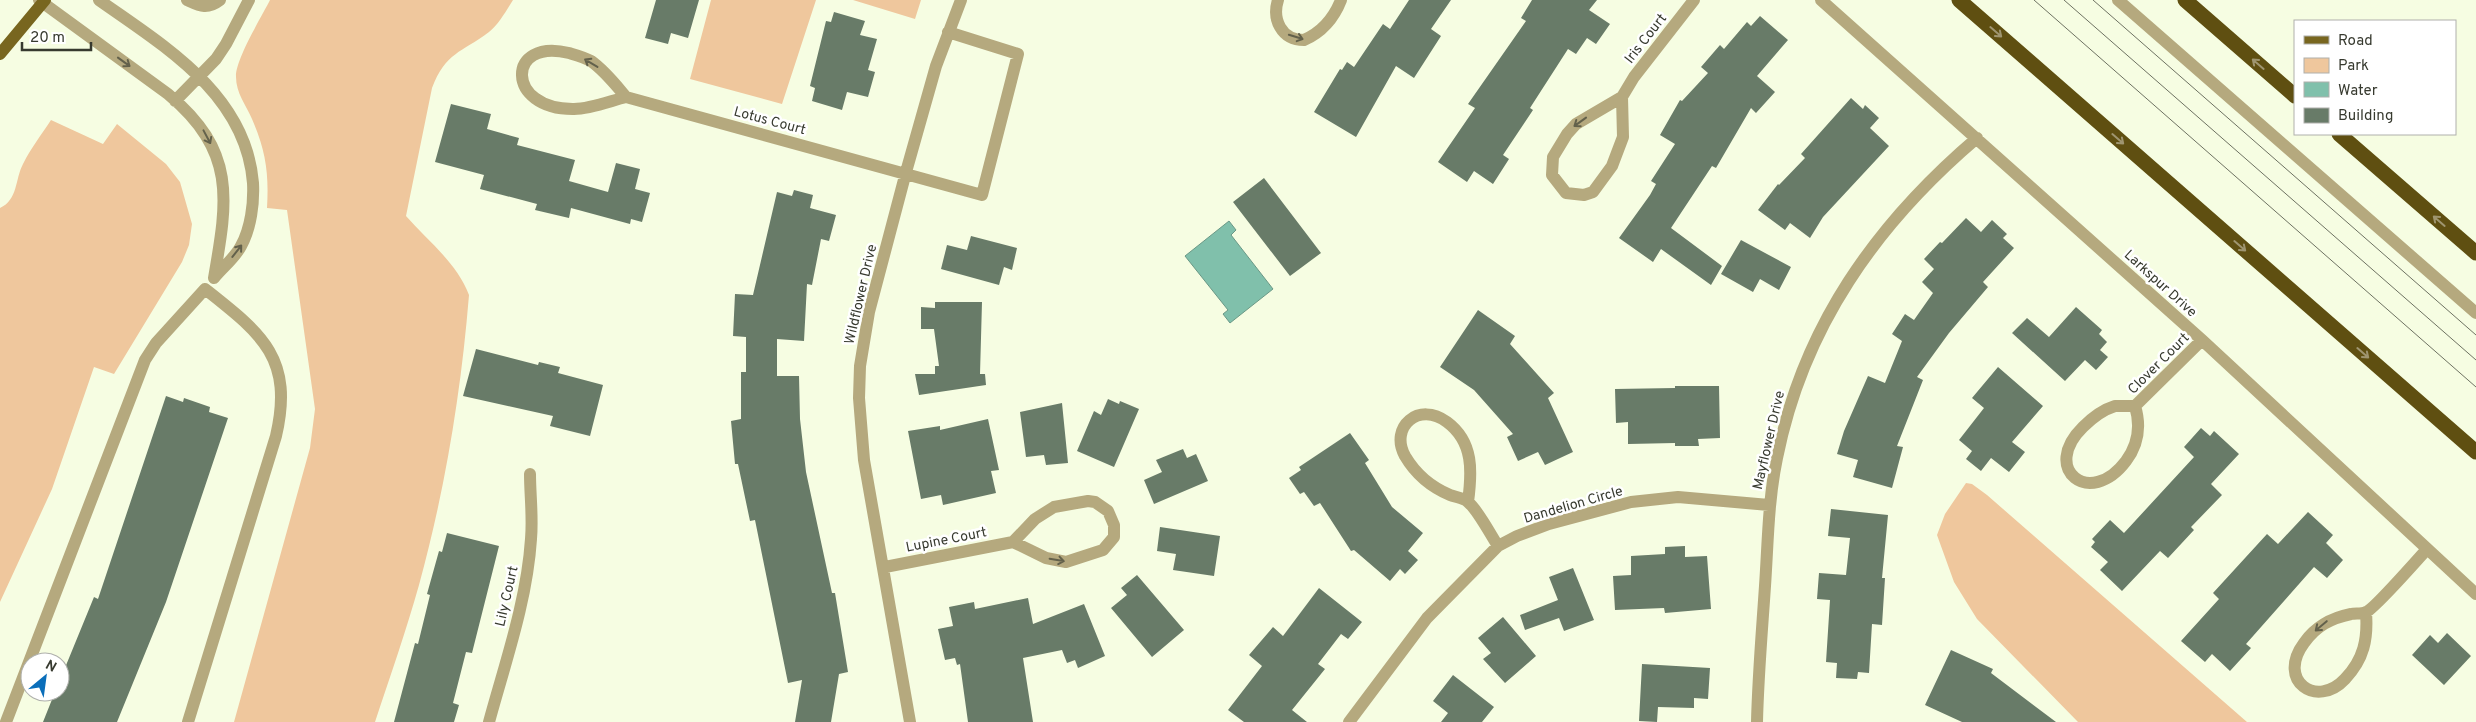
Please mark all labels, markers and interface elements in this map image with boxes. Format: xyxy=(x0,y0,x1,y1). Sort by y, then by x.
street label: Iris Court xyxy=(1621,11,1671,67)
scale bar xyxy=(22,20,91,52)
legend xyxy=(2294,20,2456,135)
one-way arrow xyxy=(1989,26,2002,38)
text: 20 m xyxy=(30,29,65,48)
text: Road xyxy=(2338,32,2373,51)
one-way arrow xyxy=(1288,33,1304,43)
one-way arrow xyxy=(117,57,131,67)
one-way arrow xyxy=(585,57,599,67)
text: Park xyxy=(2338,57,2369,76)
one-way arrow xyxy=(2252,58,2265,69)
text: Water xyxy=(2338,82,2378,101)
street label: Lotus Court xyxy=(732,104,808,139)
text: Building xyxy=(2338,107,2393,126)
one-way arrow xyxy=(1574,116,1587,127)
one-way arrow xyxy=(202,130,212,145)
one-way arrow xyxy=(2111,133,2124,144)
one-way arrow xyxy=(2433,215,2446,227)
one-way arrow xyxy=(2234,240,2247,252)
street label: Wildflower Drive xyxy=(842,243,881,346)
one-way arrow xyxy=(231,245,242,258)
street label: Larkspur Drive xyxy=(2120,247,2200,321)
street label: Clover Court xyxy=(2125,330,2193,398)
one-way arrow xyxy=(2356,347,2369,358)
street label: Mayflower Drive xyxy=(1750,389,1789,491)
street label: Dandelion Circle xyxy=(1522,483,1625,528)
street label: Lupine Court xyxy=(904,524,988,557)
one-way arrow xyxy=(1049,556,1065,566)
street label: Lily Court xyxy=(492,564,523,628)
one-way arrow xyxy=(2315,621,2328,632)
north arrow xyxy=(20,652,70,702)
text: N xyxy=(42,657,59,677)

